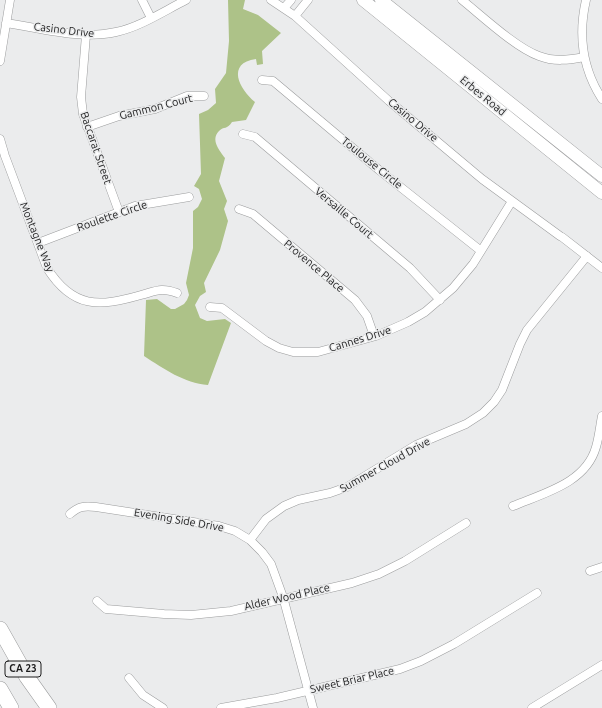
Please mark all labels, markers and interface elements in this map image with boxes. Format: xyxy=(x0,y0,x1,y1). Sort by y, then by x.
street label: Casino Drive xyxy=(33,20,95,40)
street label: Erbes Road xyxy=(457,73,509,119)
street label: Gammon Court xyxy=(118,92,194,122)
street label: Casino Drive xyxy=(385,95,441,145)
street label: Baccarat Street xyxy=(77,110,115,186)
street label: Toulouse Circle xyxy=(339,134,405,192)
street label: Versaille Court xyxy=(312,185,376,241)
street label: Roulette Circle xyxy=(75,198,149,234)
street label: Montagne Way xyxy=(17,200,57,274)
street label: Provence Place xyxy=(281,237,347,295)
street label: Cannes Drive xyxy=(327,323,393,355)
street label: Summer Cloud Drive xyxy=(338,435,432,495)
street label: Evening Side Drive xyxy=(133,506,225,534)
street label: Alder Wood Place xyxy=(243,581,331,613)
road number: CA 23 xyxy=(5,661,41,677)
street label: Sweet Briar Place xyxy=(309,664,395,696)

